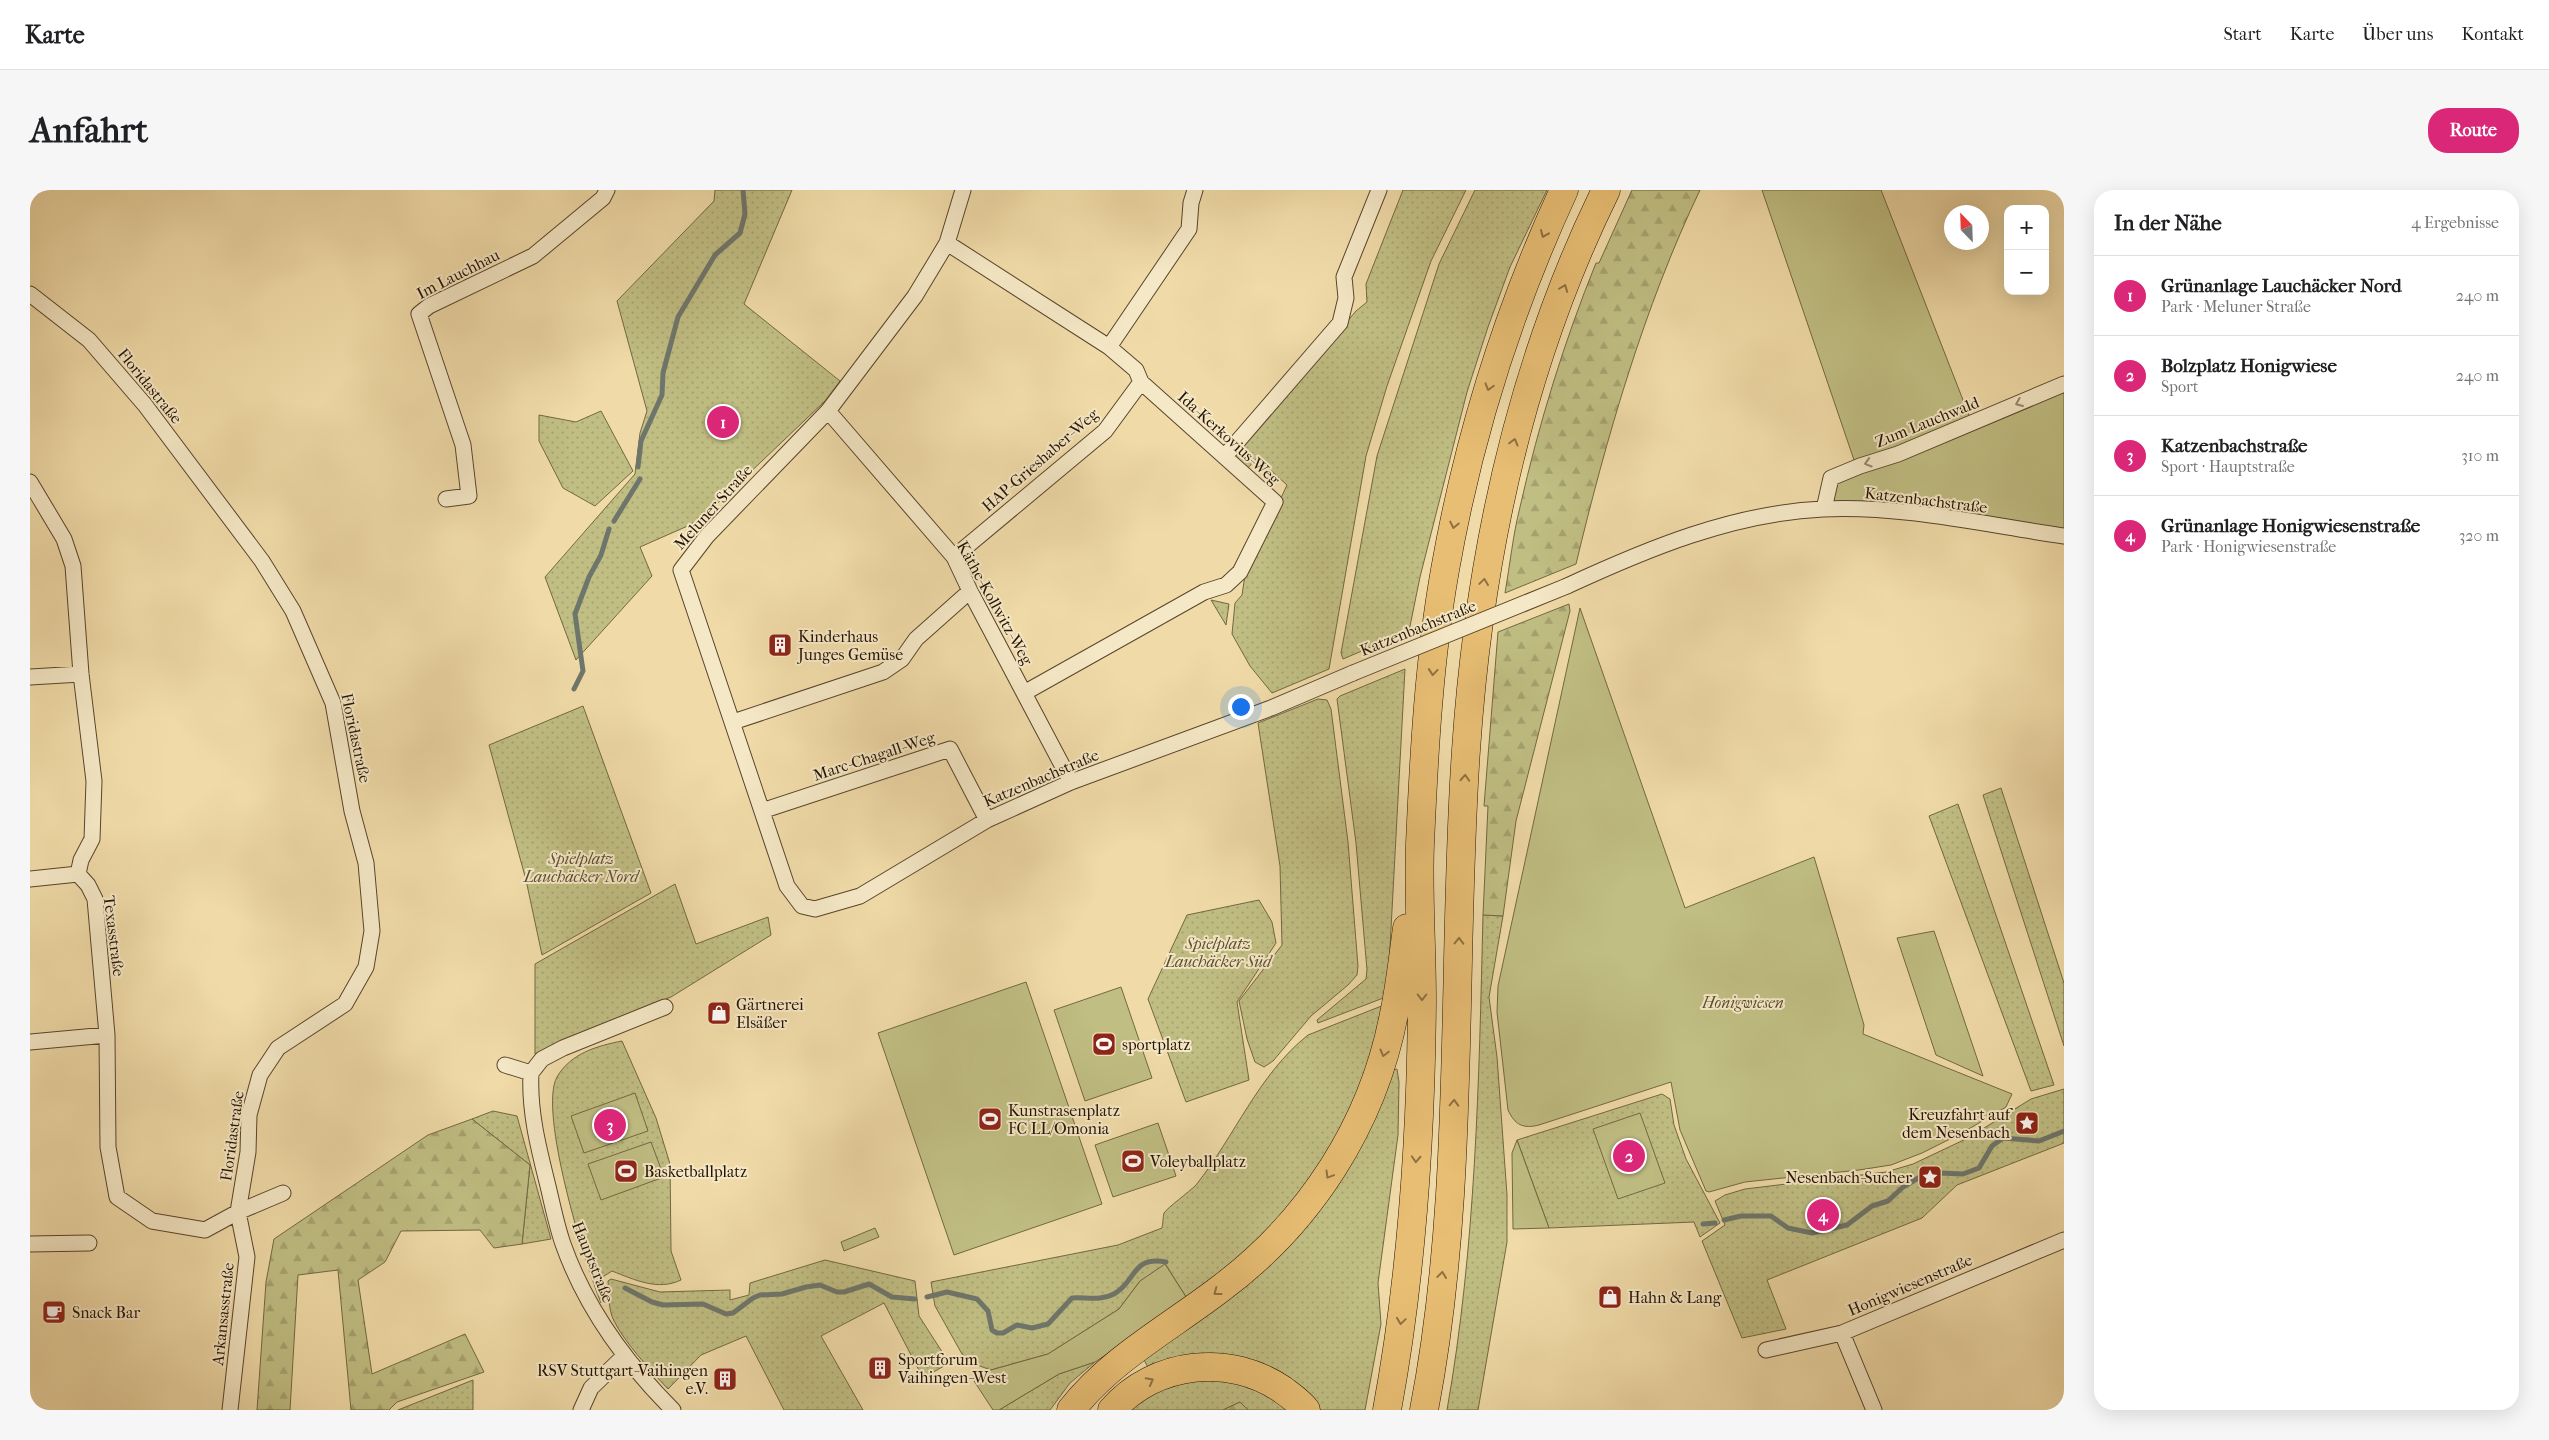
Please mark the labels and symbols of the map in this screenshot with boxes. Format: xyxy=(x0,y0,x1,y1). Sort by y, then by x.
north arrow xyxy=(1944,205,1989,250)
one-way arrow xyxy=(1539,229,1550,238)
street label: Im Lauchhau xyxy=(413,245,503,303)
one-way arrow xyxy=(1558,284,1568,292)
street label: Floridastraße xyxy=(114,345,186,427)
one-way arrow xyxy=(1484,383,1494,391)
street label: Ida-Kerkovius-Weg xyxy=(1174,387,1284,489)
street label: Zum Lauchwald xyxy=(1872,392,1982,451)
one-way arrow xyxy=(2015,397,2024,408)
pin: 1 xyxy=(707,403,739,441)
street label: HAP-Grieshaber-Weg xyxy=(978,404,1102,516)
one-way arrow xyxy=(1508,438,1519,447)
one-way arrow xyxy=(1865,458,1873,468)
street label: Meluner Straße xyxy=(670,460,756,553)
street label: Katzenbachstraße xyxy=(1864,483,1988,517)
one-way arrow xyxy=(1449,520,1460,529)
street label: Käthe-Kollwitz-Weg xyxy=(953,538,1037,669)
one-way arrow xyxy=(1479,577,1489,586)
street label: Katzenbachstraße xyxy=(1357,596,1479,660)
place label: Kinderhaus Junges Gemüse xyxy=(796,627,903,664)
building icon: Kinderhaus Junges Gemüse xyxy=(767,632,793,658)
one-way arrow xyxy=(1428,668,1439,676)
street label: Floridastraße xyxy=(337,691,375,785)
your location xyxy=(1228,694,1254,720)
street label: Marc-Chagall-Weg xyxy=(811,727,938,785)
street label: Katzenbachstraße xyxy=(981,745,1102,811)
one-way arrow xyxy=(1459,774,1470,782)
park label: Spielplatz Lauchäcker Nord xyxy=(523,849,640,886)
street label: Texasstraße xyxy=(100,894,128,978)
park label: Spielplatz Lauchäcker Süd xyxy=(1164,934,1273,971)
one-way arrow xyxy=(1454,936,1464,944)
one-way arrow xyxy=(1417,993,1427,1001)
park label: Honigwiesen xyxy=(1701,993,1784,1012)
place label: Gärtnerei Elsäßer xyxy=(736,995,804,1032)
shop icon: Gärtnerei Elsäßer xyxy=(706,1000,732,1026)
sports icon: sportplatz xyxy=(1091,1031,1117,1057)
place label: sportplatz xyxy=(1122,1035,1190,1054)
one-way arrow xyxy=(1379,1049,1389,1057)
street label: Floridastraße xyxy=(216,1090,248,1182)
one-way arrow xyxy=(1448,1099,1459,1107)
place label: Kunstrasenplatz FC LL/Omonia xyxy=(1008,1101,1120,1138)
place label: Kreuzfahrt auf dem Nesenbach xyxy=(1902,1105,2014,1142)
pin: 3 xyxy=(594,1106,626,1144)
sports icon: Kunstrasenplatz FC LL/Omonia xyxy=(977,1106,1003,1132)
place icon: Kreuzfahrt auf dem Nesenbach xyxy=(2014,1110,2040,1136)
pin: 2 xyxy=(1613,1137,1645,1175)
sports icon: Voleyballplatz xyxy=(1120,1148,1146,1174)
place label: Voleyballplatz xyxy=(1149,1152,1246,1171)
one-way arrow xyxy=(1410,1155,1421,1163)
sports icon: Basketballplatz xyxy=(613,1158,639,1184)
place label: Basketballplatz xyxy=(644,1162,747,1181)
place icon: Nesenbach-Sucher xyxy=(1917,1164,1943,1190)
place label: Nesenbach-Sucher xyxy=(1786,1168,1912,1187)
one-way arrow xyxy=(1325,1169,1335,1178)
pin: 4 xyxy=(1807,1196,1839,1234)
street label: Hauptstraße xyxy=(568,1219,618,1305)
street label: Honigwiesenstraße xyxy=(1845,1250,1975,1320)
street label: Arkansasstraße xyxy=(208,1261,238,1368)
one-way arrow xyxy=(1436,1271,1447,1279)
shop icon: Hahn & Lang xyxy=(1597,1284,1623,1310)
one-way arrow xyxy=(1214,1286,1223,1294)
place label: Hahn & Lang xyxy=(1628,1288,1722,1307)
cafe icon: Snack Bar xyxy=(41,1299,67,1325)
place label: Snack Bar xyxy=(72,1303,140,1322)
one-way arrow xyxy=(1397,1317,1407,1325)
place label: Sportforum Vaihingen-West xyxy=(897,1350,1007,1387)
building icon: Sportforum Vaihingen-West xyxy=(867,1355,893,1381)
place label: RSV Stuttgart-Vaihingen e.V. xyxy=(537,1361,709,1398)
building icon: RSV Stuttgart-Vaihingen e.V. xyxy=(712,1366,738,1392)
one-way arrow xyxy=(1145,1377,1154,1387)

